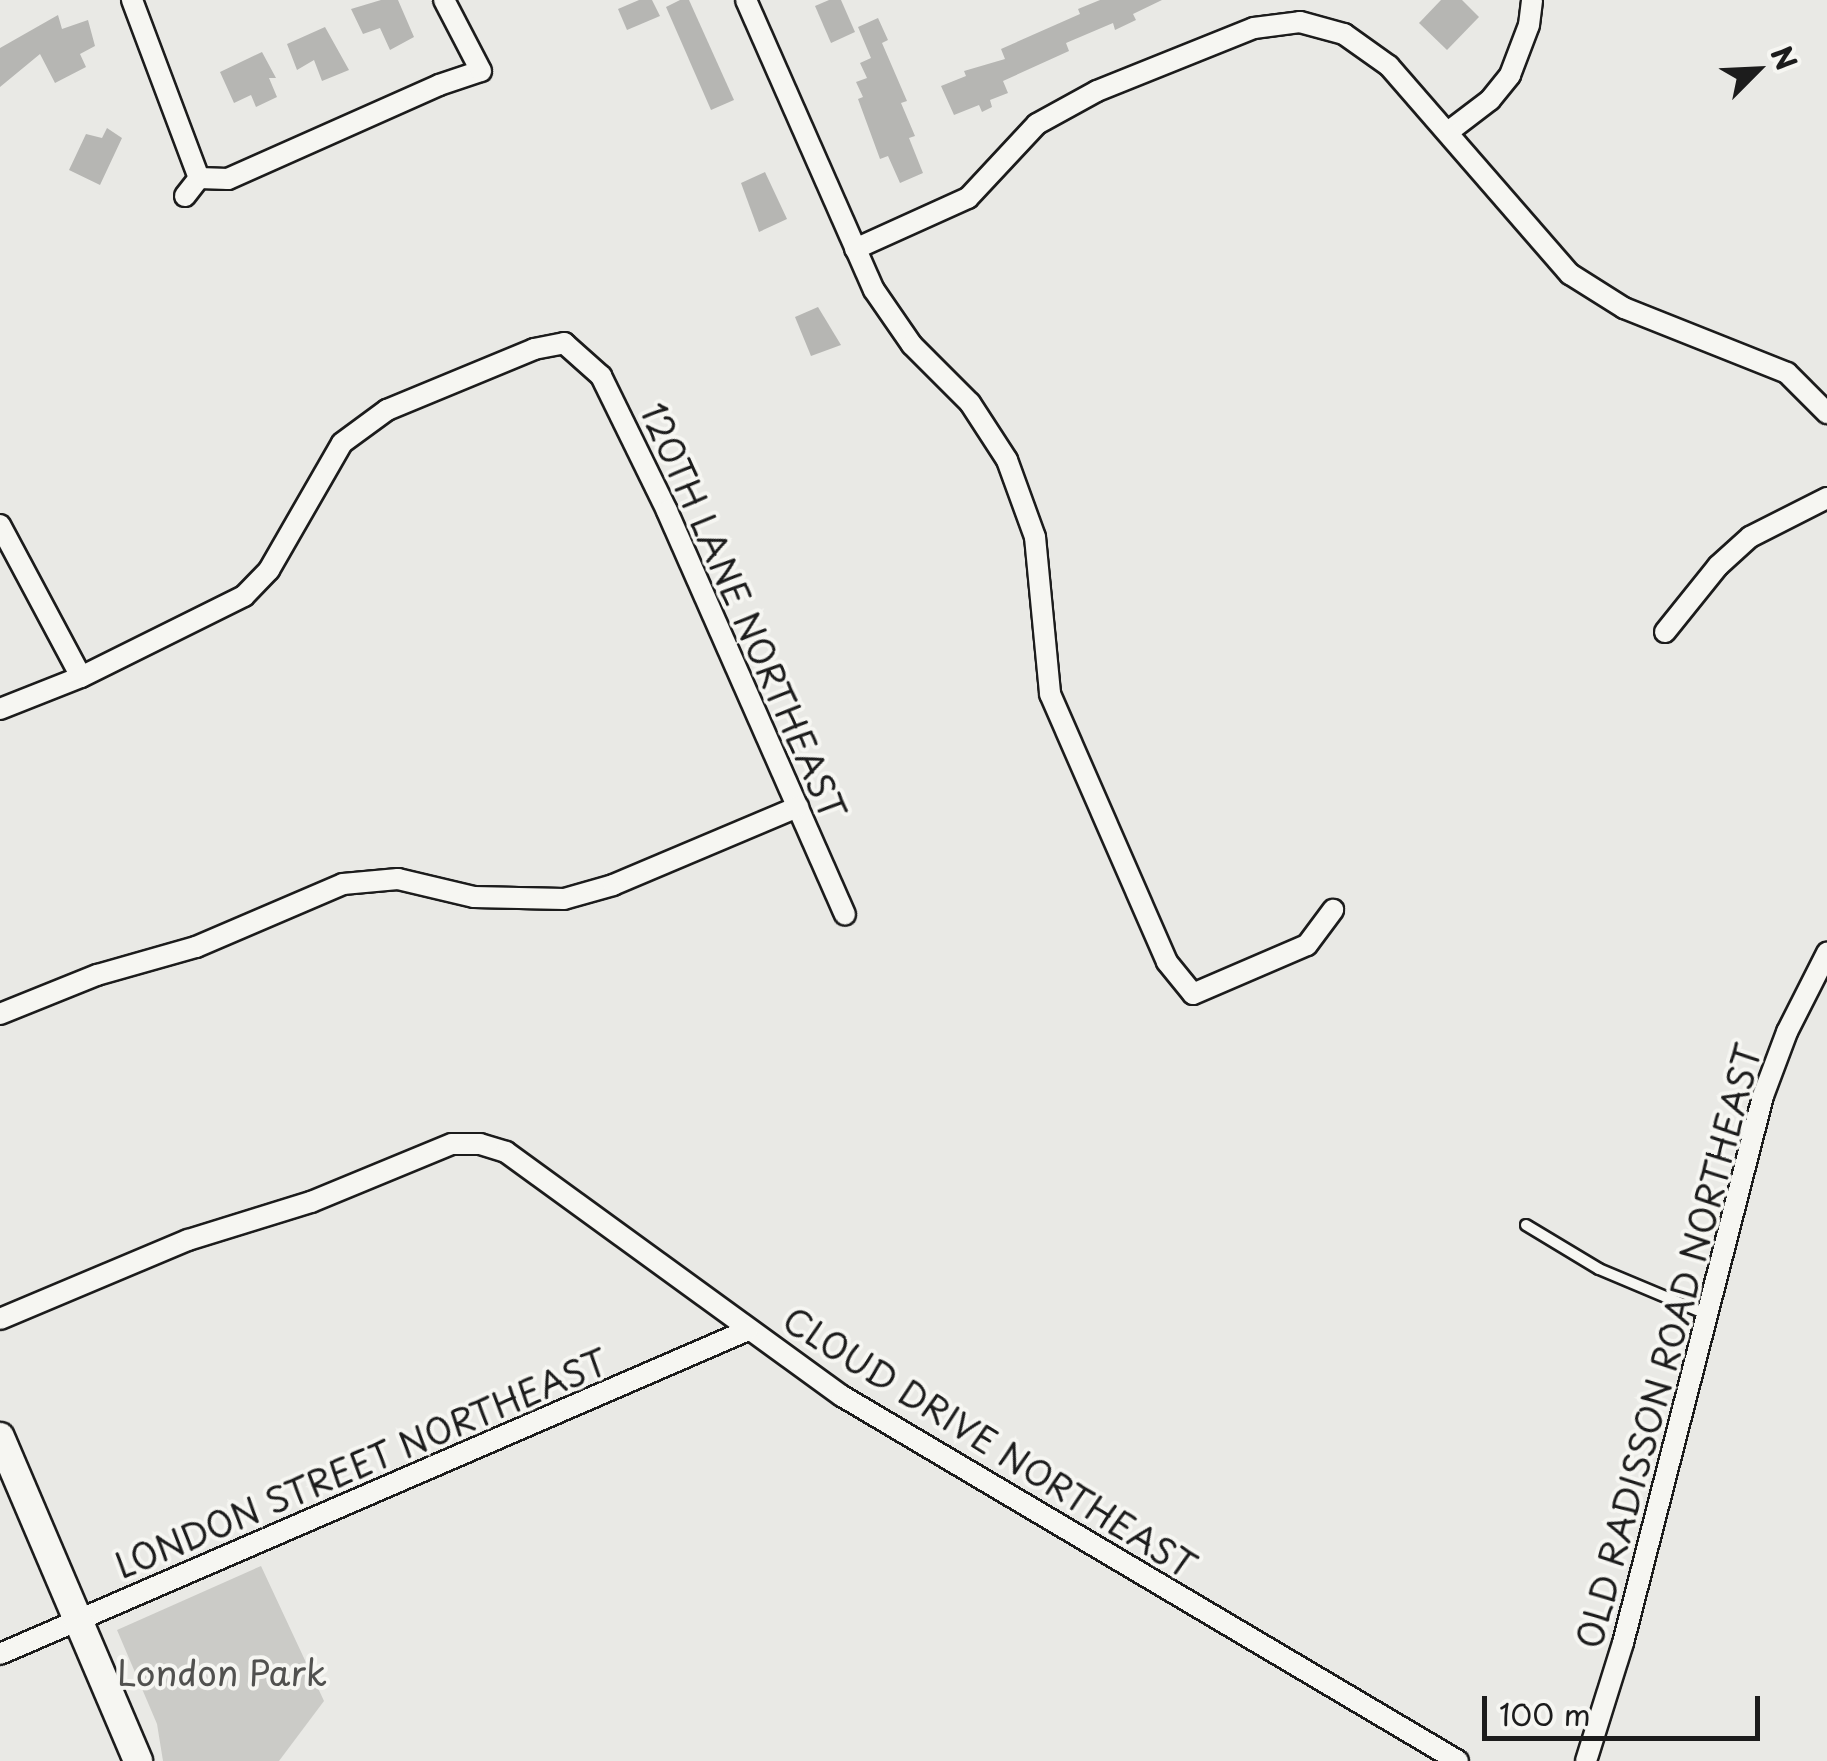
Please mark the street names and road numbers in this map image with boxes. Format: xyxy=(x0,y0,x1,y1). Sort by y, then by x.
street label: 120TH LANE NORTHEAST xyxy=(633,396,855,826)
street label: OLD RADISSON ROAD NORTHEAST xyxy=(1566,1036,1770,1656)
street label: CLOUD DRIVE NORTHEAST xyxy=(776,1297,1204,1587)
street label: LONDON STREET NORTHEAST xyxy=(105,1339,617,1587)

